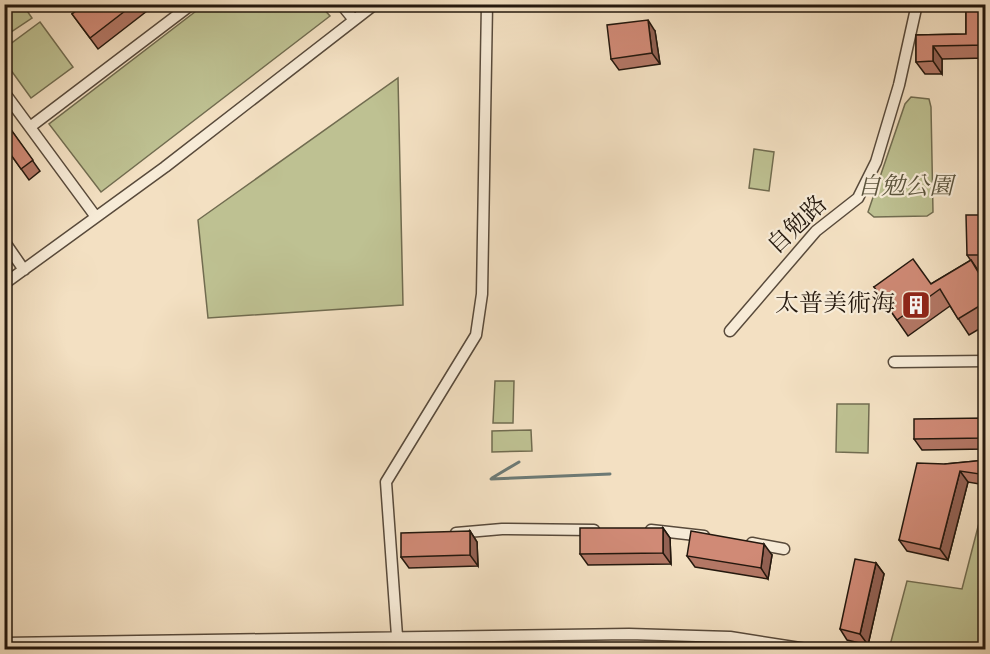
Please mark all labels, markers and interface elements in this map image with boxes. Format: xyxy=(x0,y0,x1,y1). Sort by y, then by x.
park label: 自勉公園 xyxy=(857,171,957,205)
street label: 自勉路 xyxy=(760,189,836,263)
place label: 太普美術海 xyxy=(775,288,895,322)
building icon: 太普美術海 xyxy=(900,289,932,321)

